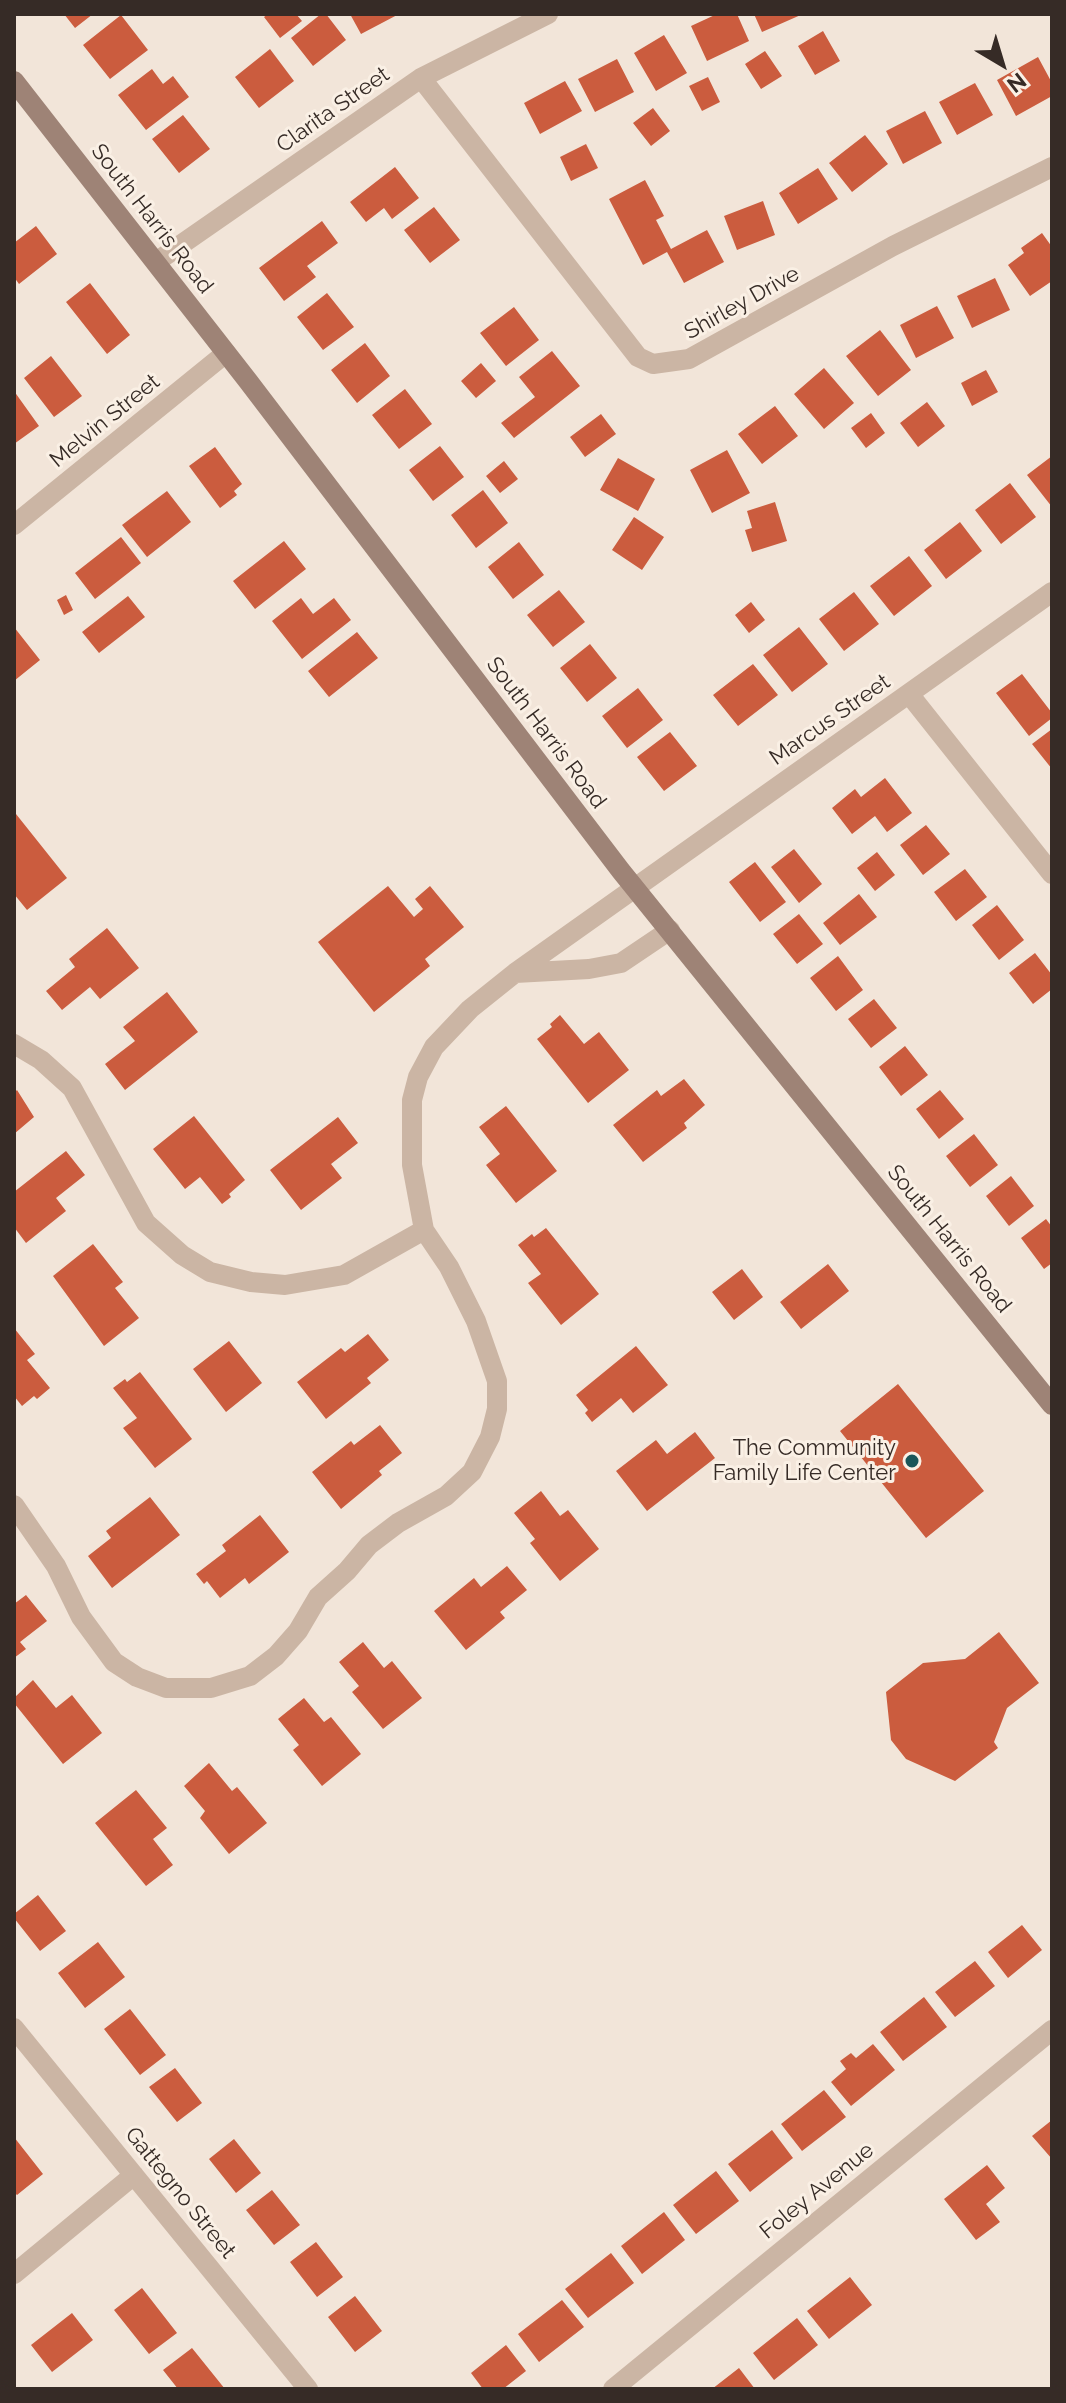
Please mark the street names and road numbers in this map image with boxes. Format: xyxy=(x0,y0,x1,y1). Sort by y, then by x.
street label: Clarita Street xyxy=(272,61,394,159)
street label: South Harris Road xyxy=(85,139,219,299)
street label: Shirley Drive xyxy=(680,261,804,345)
street label: Melvin Street xyxy=(45,369,165,473)
street label: South Harris Road xyxy=(480,652,612,814)
street label: Marcus Street xyxy=(765,669,895,771)
street label: South Harris Road xyxy=(881,1160,1017,1318)
street label: Gattegno Street xyxy=(119,2122,241,2264)
street label: Foley Avenue xyxy=(755,2137,879,2245)

